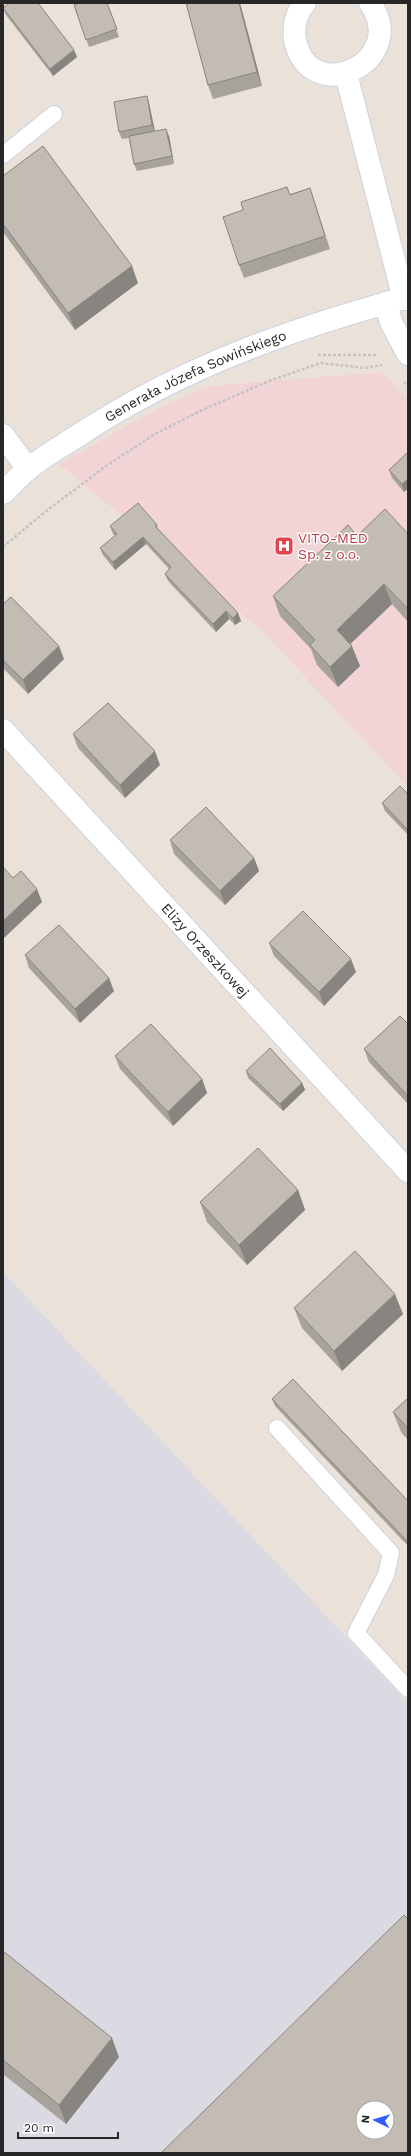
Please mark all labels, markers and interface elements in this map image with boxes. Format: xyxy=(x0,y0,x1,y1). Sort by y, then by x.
street label: Generała Józefa Sowińskiego xyxy=(102,327,289,425)
place label: VITO-MED Sp. z o.o. xyxy=(298,530,368,562)
hospital icon: VITO-MED Sp. z o.o. xyxy=(273,535,295,557)
street label: Elizy Orzeszkowej xyxy=(158,900,252,1000)
north arrow xyxy=(355,2100,395,2140)
scale bar xyxy=(18,2114,118,2140)
text: N xyxy=(359,2115,372,2124)
text: 20 m xyxy=(24,2121,54,2135)

